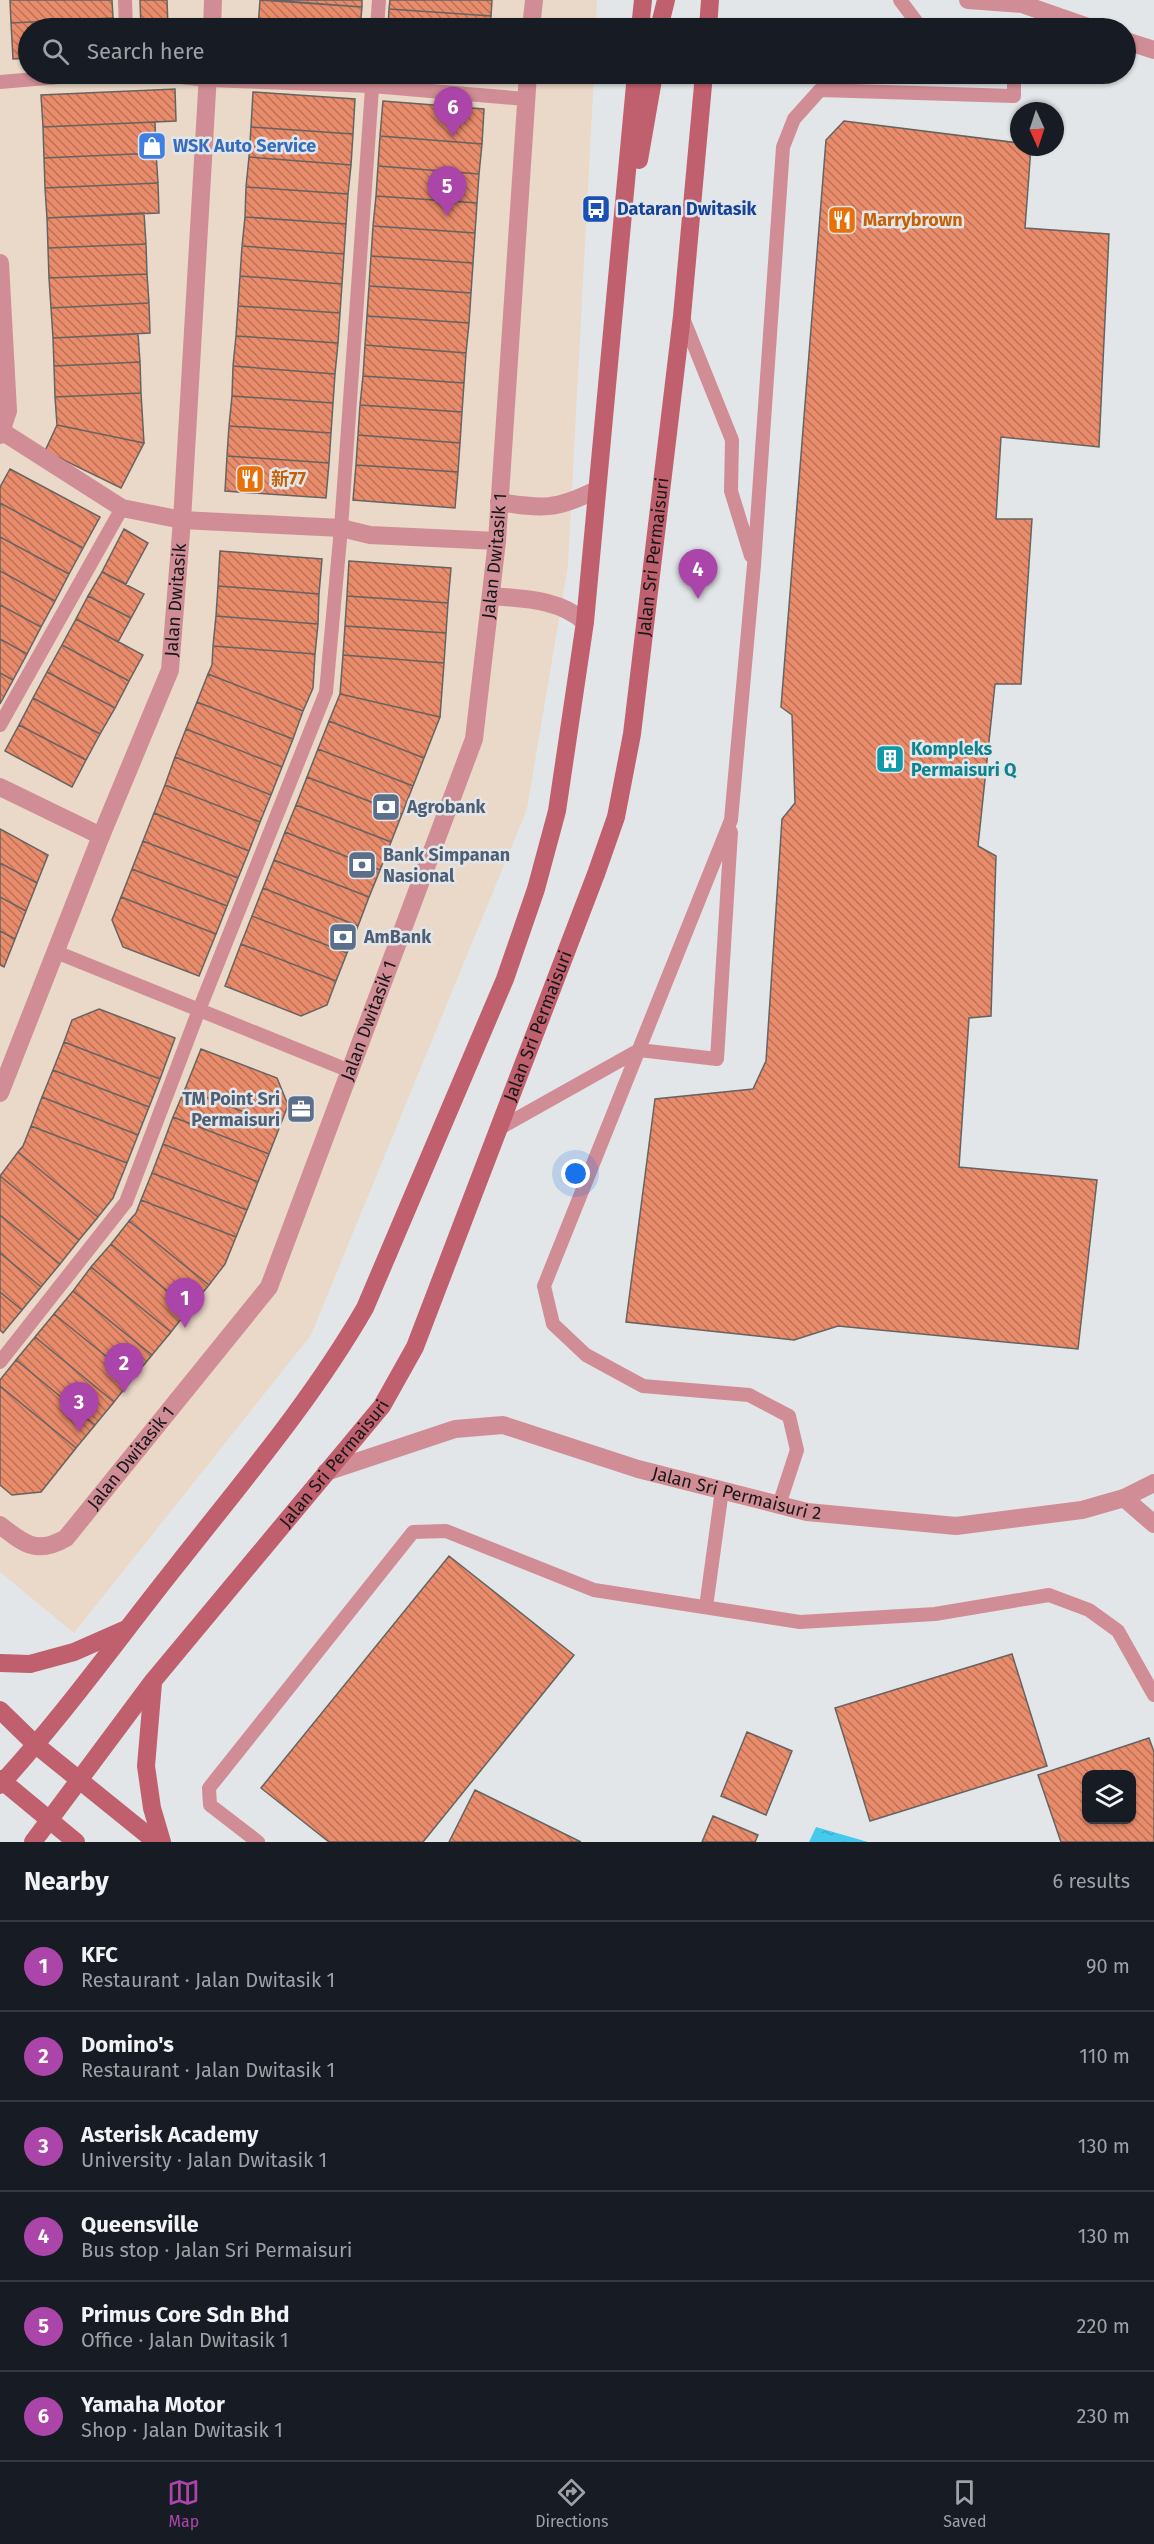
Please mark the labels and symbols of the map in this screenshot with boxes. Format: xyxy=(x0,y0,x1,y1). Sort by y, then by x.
pin: 6 xyxy=(434,88,472,137)
north arrow xyxy=(1010,102,1064,156)
shop icon: WSK Auto Service xyxy=(136,130,168,162)
place label: WSK Auto Service xyxy=(173,135,316,157)
pin: 5 xyxy=(428,166,466,216)
bus stop icon: Dataran Dwitasik xyxy=(580,193,612,225)
place label: Dataran Dwitasik xyxy=(617,198,758,220)
restaurant icon: Marrybrown xyxy=(826,204,858,236)
place label: Marrybrown xyxy=(863,209,963,231)
restaurant icon: 新77 xyxy=(234,463,266,495)
place label: 新77 xyxy=(271,468,306,490)
street label: Jalan Sri Permaisuri xyxy=(633,476,674,638)
street label: Jalan Dwitasik 1 xyxy=(477,492,511,620)
street label: Jalan Dwitasik xyxy=(160,542,191,658)
pin: 4 xyxy=(678,550,718,599)
place label: Kompleks Permaisuri Q xyxy=(911,738,1017,781)
building icon: Kompleks Permaisuri Q xyxy=(874,743,906,775)
bank icon: Agrobank xyxy=(370,791,402,823)
place label: Agrobank xyxy=(406,796,487,818)
place label: Bank Simpanan Nasional xyxy=(383,844,510,887)
bank icon: Bank Simpanan Nasional xyxy=(346,849,378,881)
bank icon: AmBank xyxy=(327,921,359,953)
place label: AmBank xyxy=(363,926,432,948)
street label: Jalan Sri Permaisuri xyxy=(499,947,577,1105)
street label: Jalan Dwitasik 1 xyxy=(336,958,401,1084)
place label: TM Point Sri Permaisuri xyxy=(182,1088,280,1131)
office icon: TM Point Sri Permaisuri xyxy=(285,1093,317,1125)
your location xyxy=(561,1159,590,1188)
pin: 1 xyxy=(166,1278,204,1328)
pin: 2 xyxy=(104,1344,144,1393)
pin: 3 xyxy=(60,1382,98,1432)
street label: Jalan Sri Permaisuri xyxy=(275,1396,394,1532)
street label: Jalan Dwitasik 1 xyxy=(83,1402,179,1514)
street label: Jalan Sri Permaisuri 2 xyxy=(650,1462,822,1524)

